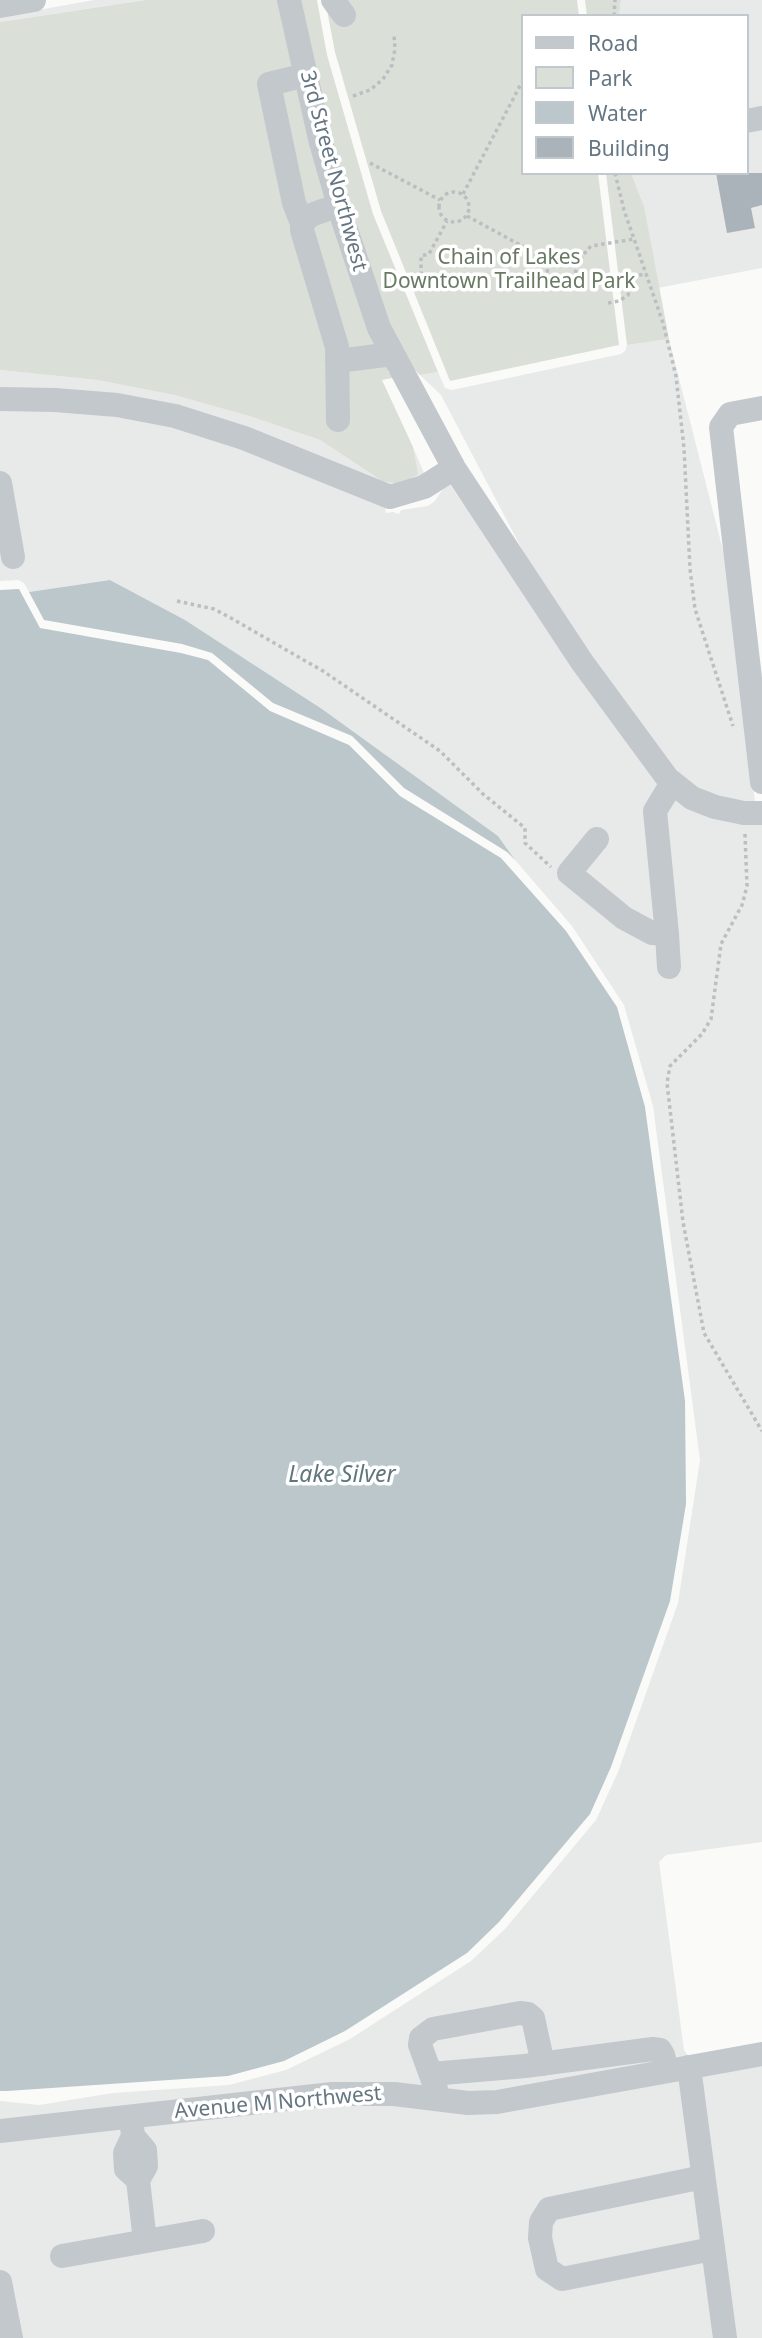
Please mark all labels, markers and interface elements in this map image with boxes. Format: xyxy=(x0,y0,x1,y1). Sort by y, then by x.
legend xyxy=(520,14,748,175)
text: Road xyxy=(588,29,638,57)
text: Park xyxy=(588,64,632,92)
street label: 3rd Street Northwest xyxy=(294,68,372,274)
text: Water xyxy=(588,99,647,127)
text: Building xyxy=(588,134,670,162)
park label: Chain of Lakes Downtown Trailhead Park xyxy=(383,245,635,295)
water label: Lake Silver xyxy=(288,1461,396,1489)
street label: Avenue M Northwest xyxy=(174,2081,382,2125)

